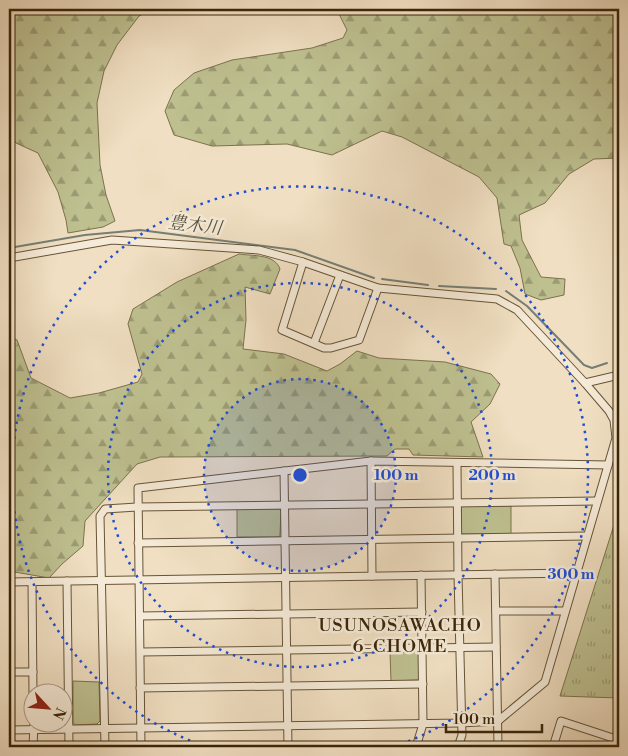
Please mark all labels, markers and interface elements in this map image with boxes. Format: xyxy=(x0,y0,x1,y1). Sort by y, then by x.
water label: 豊木川 xyxy=(167,211,225,240)
centre of rings xyxy=(291,466,309,484)
text: 100 m xyxy=(374,466,419,485)
text: 200 m xyxy=(468,466,516,485)
text: 300 m xyxy=(548,565,595,584)
district label: USUNOSAWACHO 6-CHOME xyxy=(318,614,482,658)
north arrow xyxy=(22,684,72,734)
scale bar xyxy=(446,701,542,733)
text: N xyxy=(48,704,69,722)
text: 100 m xyxy=(453,710,495,729)

